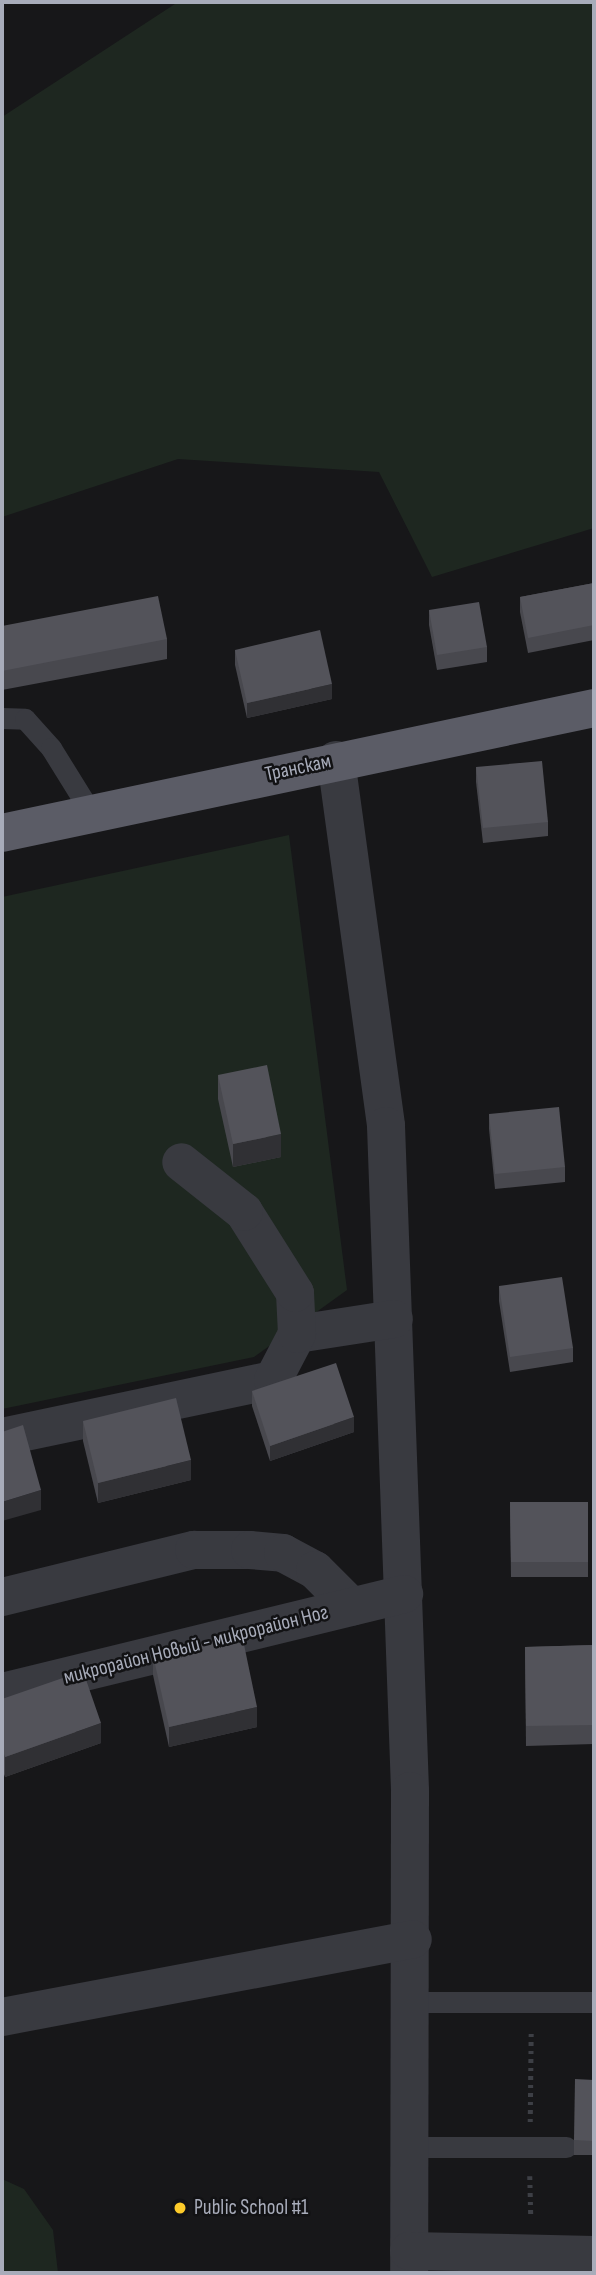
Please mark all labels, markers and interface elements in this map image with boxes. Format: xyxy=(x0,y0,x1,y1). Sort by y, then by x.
street label: Транскам xyxy=(263,749,333,787)
street label: микрорайон Новый - микрорайон Ног xyxy=(61,1600,331,1690)
place label: Public School #1 xyxy=(194,2195,308,2221)
marker: Public School #1 xyxy=(172,2200,188,2216)

